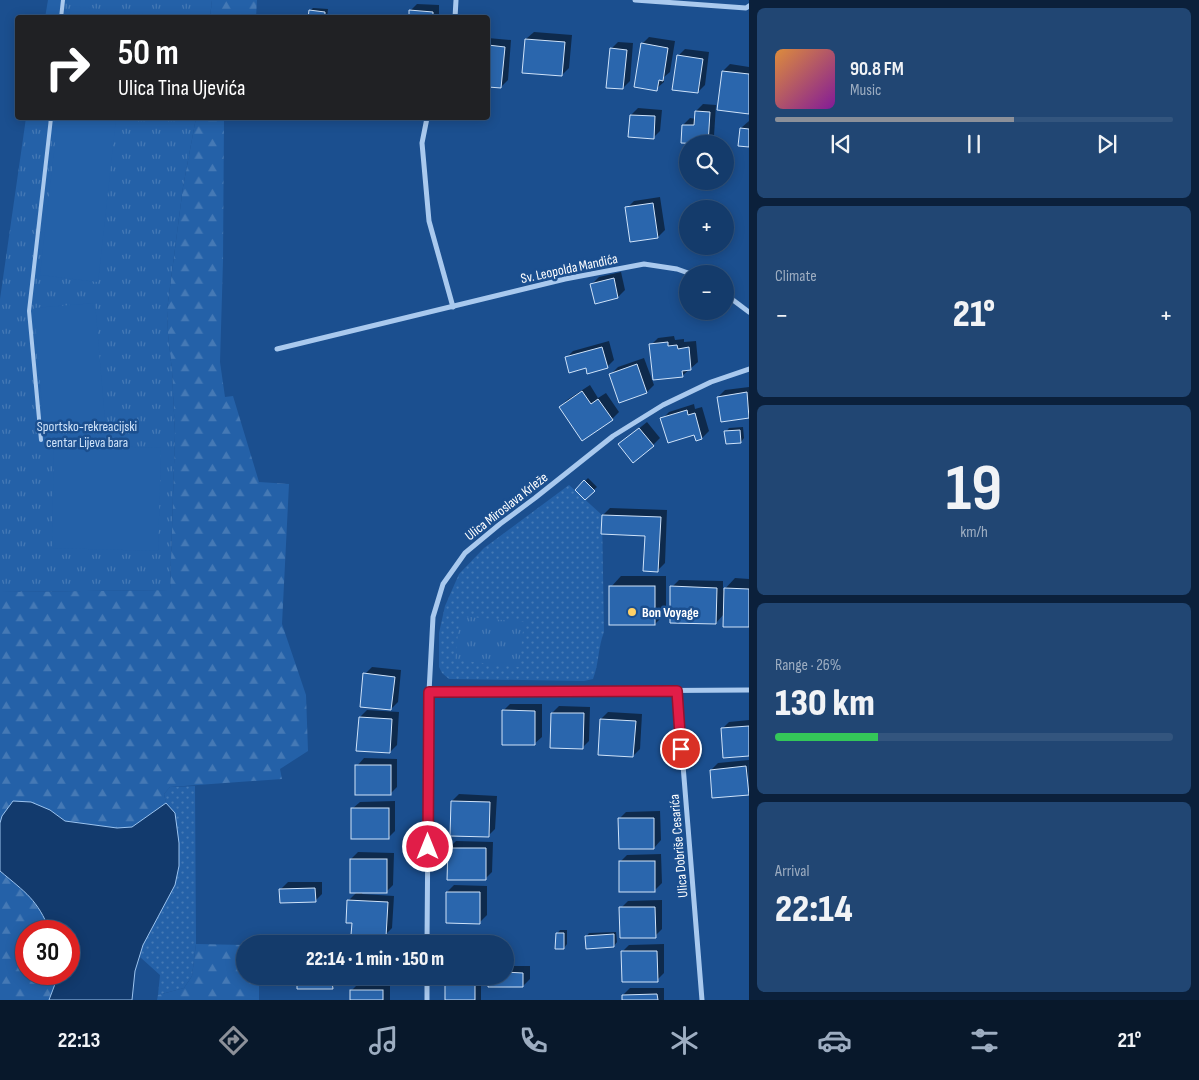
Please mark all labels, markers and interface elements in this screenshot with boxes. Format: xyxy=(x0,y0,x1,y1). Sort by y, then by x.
text: 50 m xyxy=(118,32,179,75)
icon: right xyxy=(35,35,100,100)
text: 90.8 FM xyxy=(850,58,904,81)
text: Ulica Tina Ujevića xyxy=(118,75,246,102)
text: Music xyxy=(850,81,881,100)
icon: previous xyxy=(827,130,855,158)
icon: pause xyxy=(960,130,988,158)
icon: next xyxy=(1093,130,1121,158)
map controls xyxy=(679,135,734,320)
button: search xyxy=(679,135,734,190)
button: + xyxy=(679,200,734,255)
street label: Sv. Leopolda Mandića xyxy=(519,250,619,287)
button: − xyxy=(679,265,734,320)
text: Climate xyxy=(775,267,817,286)
text: 21° xyxy=(953,292,995,337)
text: − xyxy=(775,299,789,332)
text: + xyxy=(1159,299,1173,332)
park label: Sportsko-rekreacijski centar Lijeva bara xyxy=(37,418,137,451)
text: 19 xyxy=(946,451,1002,529)
street label: Ulica Miroslava Krleže xyxy=(461,469,551,544)
text: km/h xyxy=(960,523,988,542)
place label: Bon Voyage xyxy=(642,604,699,621)
marker: Bon Voyage xyxy=(626,606,638,618)
text: Range · 26% xyxy=(775,656,841,675)
text: 130 km xyxy=(775,681,875,726)
pin xyxy=(660,728,702,770)
icon: arrive xyxy=(667,735,695,763)
street label: Ulica Dobriše Cesarića xyxy=(666,794,691,898)
position arrow xyxy=(401,820,453,872)
text: Arrival xyxy=(775,862,809,881)
text: 22:14 xyxy=(775,887,853,932)
speed limit sign: 30 xyxy=(15,920,80,985)
text: 22:14 · 1 min · 150 m xyxy=(306,948,444,971)
icon: directions xyxy=(216,1023,251,1058)
icon: music xyxy=(366,1023,401,1058)
icon: phone xyxy=(516,1023,551,1058)
icon: climate xyxy=(667,1023,702,1058)
icon: car xyxy=(817,1023,852,1058)
icon: filters xyxy=(967,1023,1002,1058)
text: 22:13 xyxy=(58,1027,100,1054)
text: 21° xyxy=(1117,1027,1141,1054)

